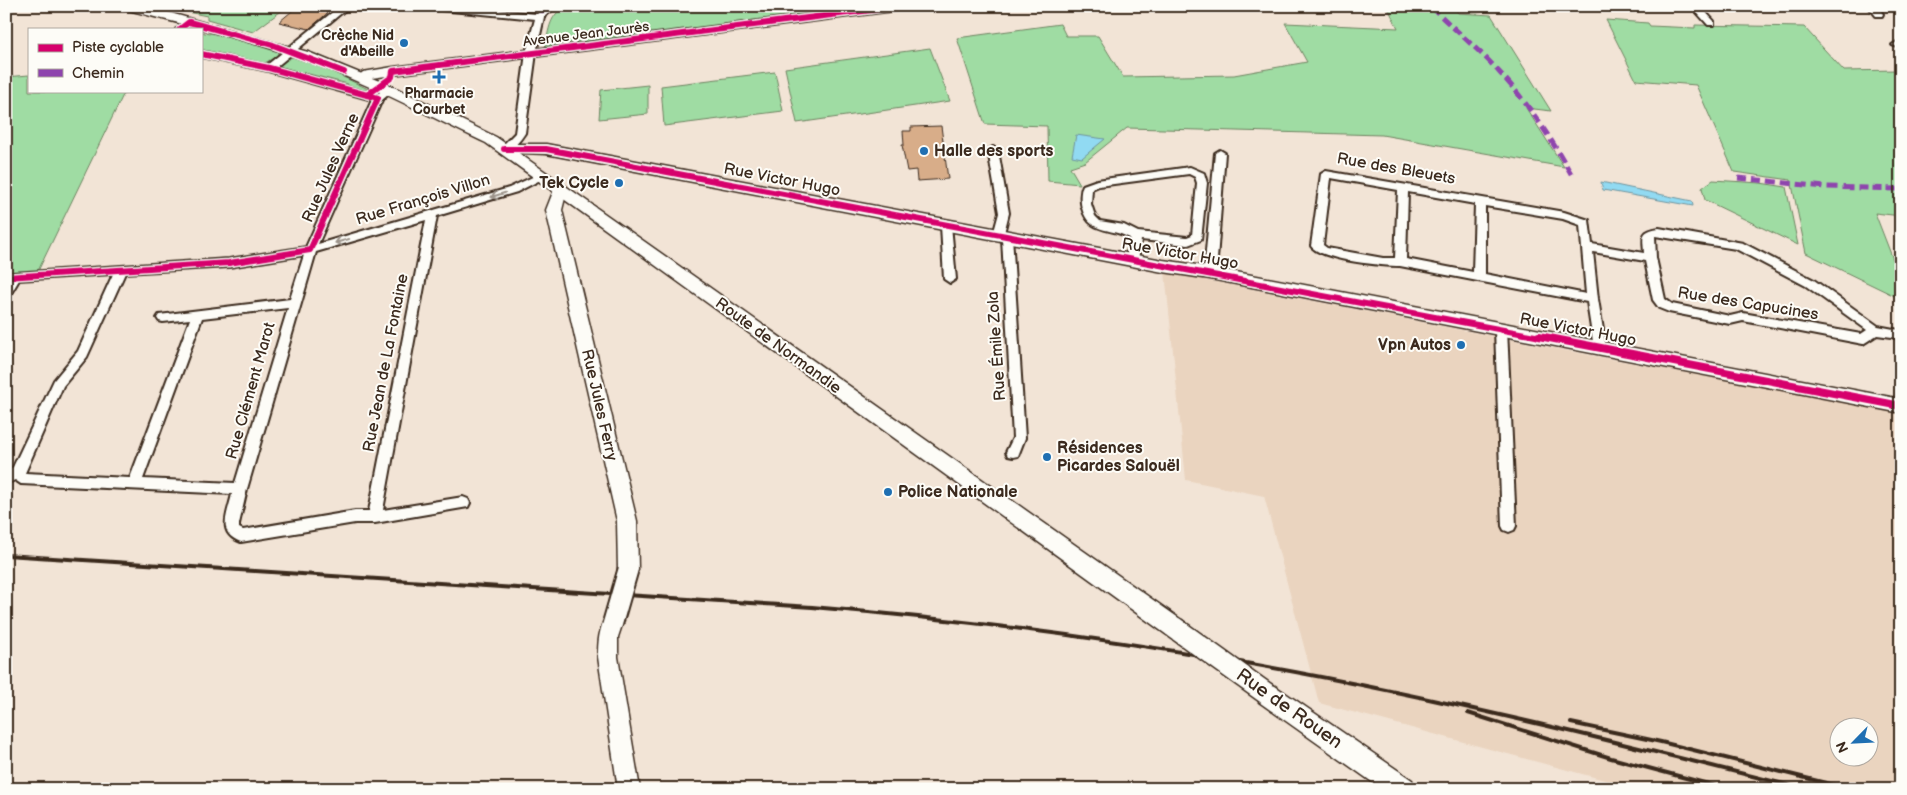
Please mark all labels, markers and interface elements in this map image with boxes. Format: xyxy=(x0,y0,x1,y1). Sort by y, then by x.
street label: Avenue Jean Jaurès xyxy=(522,18,650,50)
place label: Crèche Nid d'Abeille xyxy=(321,27,394,60)
legend xyxy=(28,28,202,92)
marker: Crèche Nid d'Abeille xyxy=(398,37,410,49)
text: Piste cyclable xyxy=(72,38,164,57)
text: Chemin xyxy=(72,64,124,83)
marker: Pharmacie Courbet xyxy=(433,71,445,83)
place label: Pharmacie Courbet xyxy=(404,85,474,118)
street label: Rue Jules Verne xyxy=(298,110,364,226)
place label: Halle des sports xyxy=(934,142,1053,161)
marker: Halle des sports xyxy=(918,145,930,157)
street label: Rue des Bleuets xyxy=(1335,149,1457,189)
street label: Rue Victor Hugo xyxy=(722,159,842,201)
street label: Rue François Villon xyxy=(354,171,492,229)
place label: Tek Cycle xyxy=(539,174,609,193)
marker: Tek Cycle xyxy=(613,177,625,189)
one-way arrow xyxy=(490,190,506,200)
street label: Rue Victor Hugo xyxy=(1120,234,1240,274)
one-way arrow xyxy=(335,236,351,246)
street label: Rue Jean de La Fontaine xyxy=(359,272,413,454)
street label: Rue des Capucines xyxy=(1676,283,1820,325)
street label: Rue Émile Zola xyxy=(982,291,1010,402)
street label: Route de Normandie xyxy=(711,294,845,398)
street label: Rue Victor Hugo xyxy=(1518,309,1638,351)
street label: Rue Clément Marot xyxy=(222,320,280,462)
place label: Vpn Autos xyxy=(1378,336,1451,355)
marker: Vpn Autos xyxy=(1455,339,1467,351)
street label: Rue Jules Ferry xyxy=(577,347,621,463)
place label: Résidences Picardes Salouël xyxy=(1057,439,1180,476)
marker: Résidences Picardes Salouël xyxy=(1041,451,1053,463)
place label: Police Nationale xyxy=(898,483,1018,502)
marker: Police Nationale xyxy=(882,486,894,498)
street label: Rue de Rouen xyxy=(1231,664,1347,754)
north arrow xyxy=(1830,718,1880,768)
text: N xyxy=(1833,739,1852,755)

